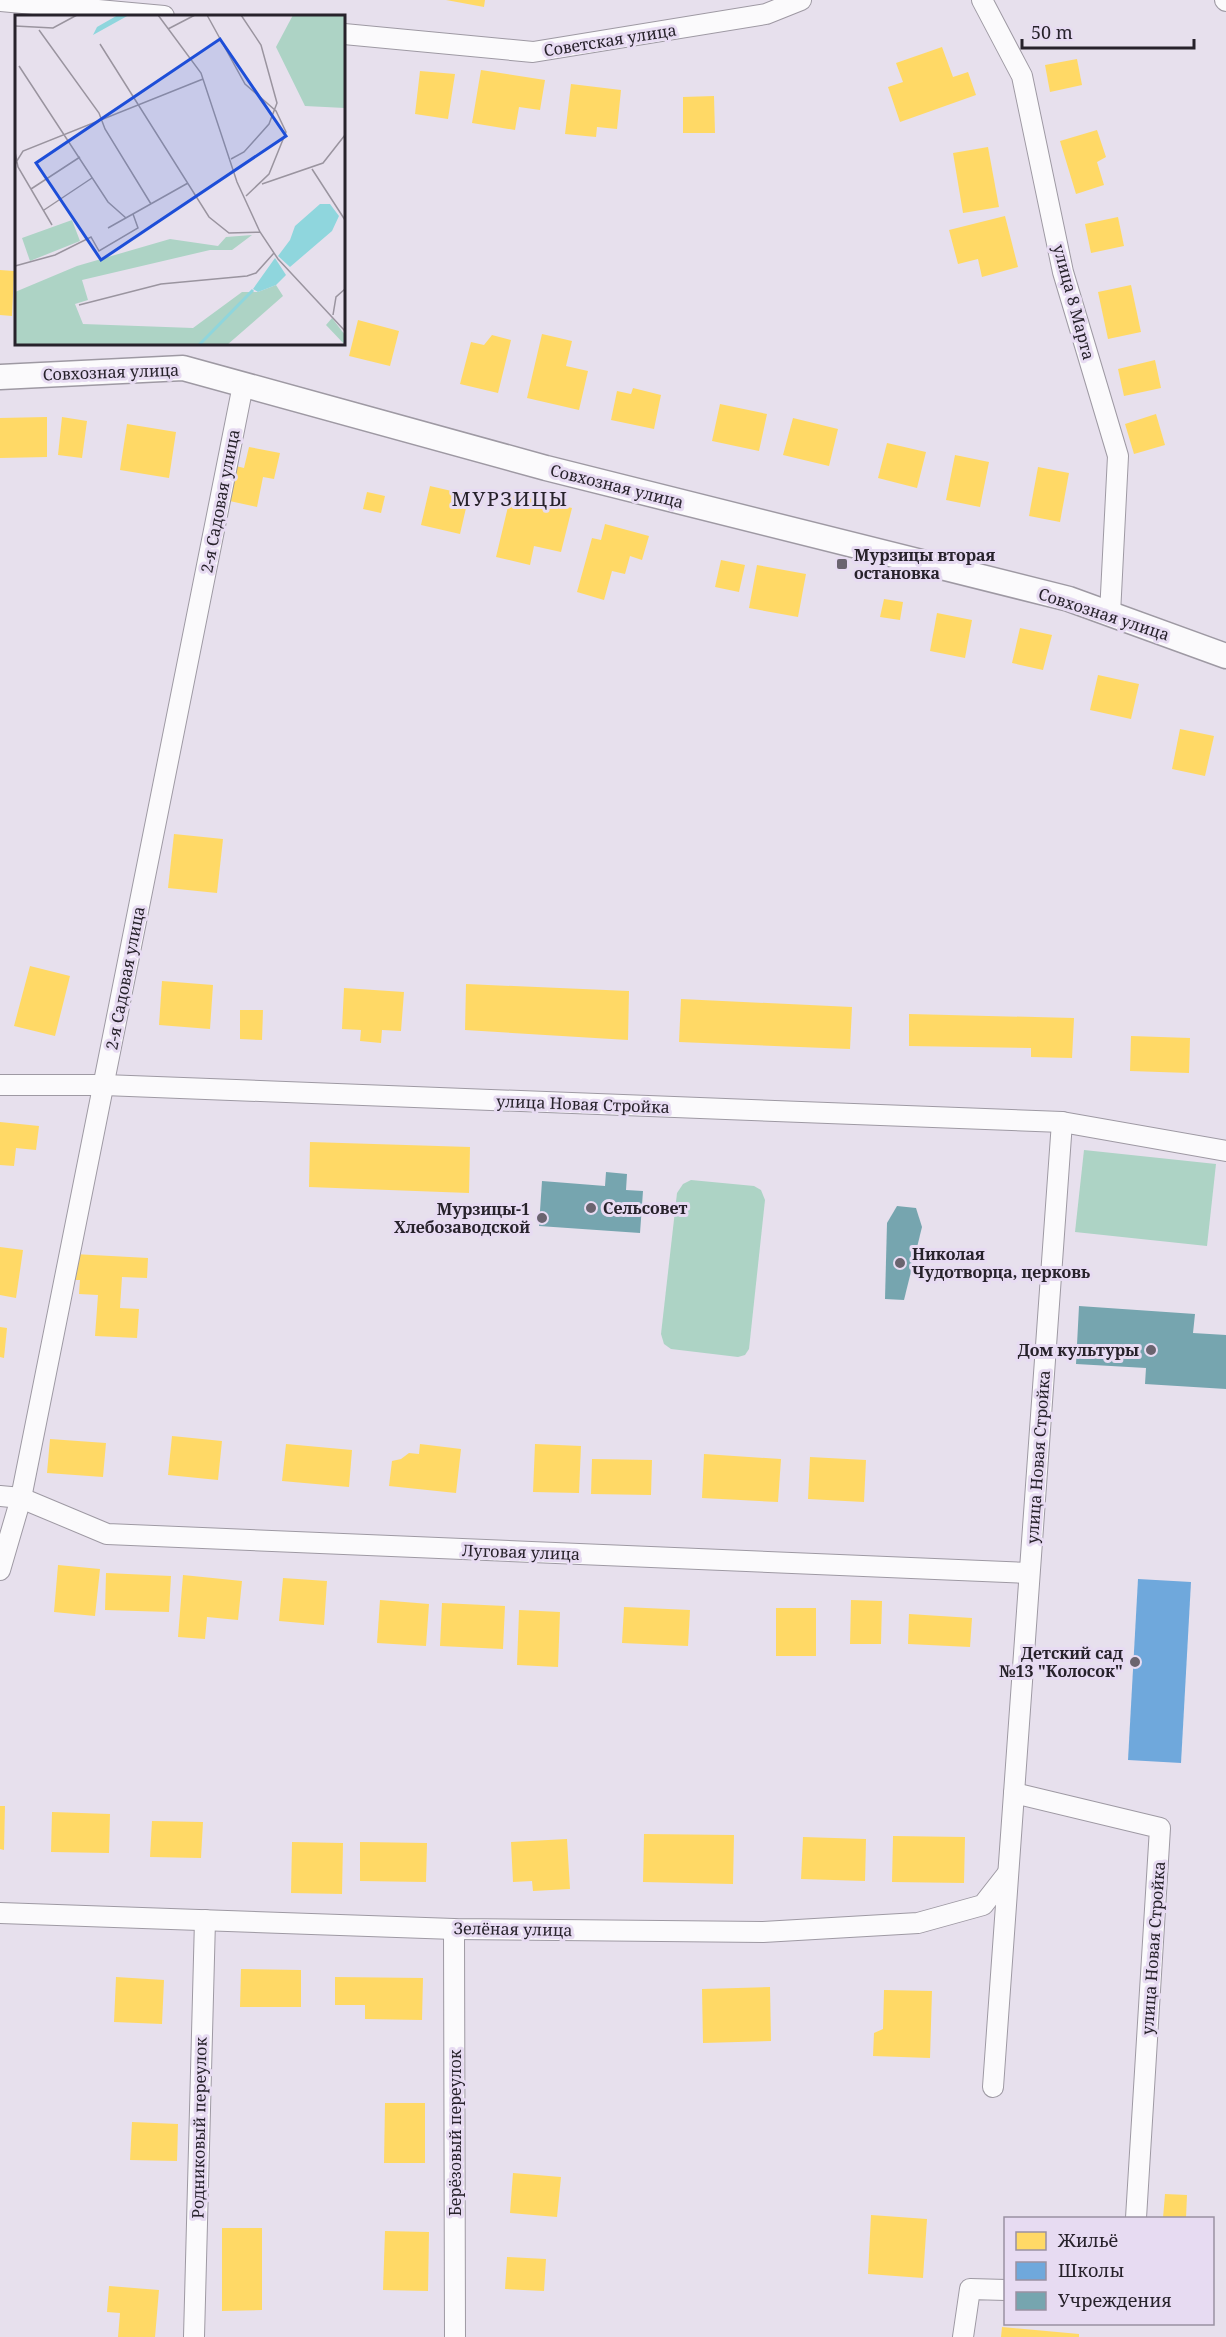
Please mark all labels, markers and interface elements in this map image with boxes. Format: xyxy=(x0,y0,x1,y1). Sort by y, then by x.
scale bar xyxy=(1022,12,1194,50)
inset map xyxy=(15,15,345,345)
street label: Советская улица xyxy=(542,19,678,61)
text: 50 m xyxy=(1031,20,1073,44)
street label: улица 8 Марта xyxy=(1048,242,1100,362)
street label: Совхозная улица xyxy=(42,359,180,385)
street label: 2-я Садовая улица xyxy=(195,427,245,575)
street label: Совхозная улица xyxy=(548,459,686,513)
district label: МУРЗИЦЫ xyxy=(452,485,568,512)
place label: Мурзицы вторая остановка xyxy=(854,544,995,584)
marker: Мурзицы вторая остановка xyxy=(835,557,849,571)
street label: Совхозная улица xyxy=(1036,582,1172,646)
street label: 2-я Садовая улица xyxy=(100,904,150,1052)
street label: улица Новая Стройка xyxy=(496,1090,670,1118)
place label: Сельсовет xyxy=(603,1197,687,1219)
place label: Мурзицы-1 Хлебозаводской xyxy=(394,1198,530,1238)
marker: Сельсовет xyxy=(584,1201,598,1215)
marker: Мурзицы-1 Хлебозаводской xyxy=(535,1211,549,1225)
place label: Николая Чудотворца, церковь xyxy=(912,1243,1090,1283)
marker: Николая Чудотворца, церковь xyxy=(893,1256,907,1270)
place label: Дом культуры xyxy=(1018,1339,1139,1361)
marker: Дом культуры xyxy=(1144,1343,1158,1357)
street label: улица Новая Стройка xyxy=(1021,1369,1055,1545)
street label: Луговая улица xyxy=(461,1539,581,1565)
place label: Детский сад №13 "Колосок" xyxy=(999,1642,1123,1682)
marker: Детский сад №13 "Колосок" xyxy=(1128,1655,1142,1669)
street label: улица Новая Стройка xyxy=(1136,1860,1170,2036)
street label: Зелёная улица xyxy=(453,1917,573,1941)
street label: Родниковый переулок xyxy=(186,2037,212,2219)
street label: Берёзовый переулок xyxy=(444,2049,466,2216)
legend xyxy=(1004,2217,1214,2325)
text: Жильё xyxy=(1057,2228,1118,2252)
text: Школы xyxy=(1058,2258,1124,2282)
text: Учреждения xyxy=(1058,2288,1172,2312)

